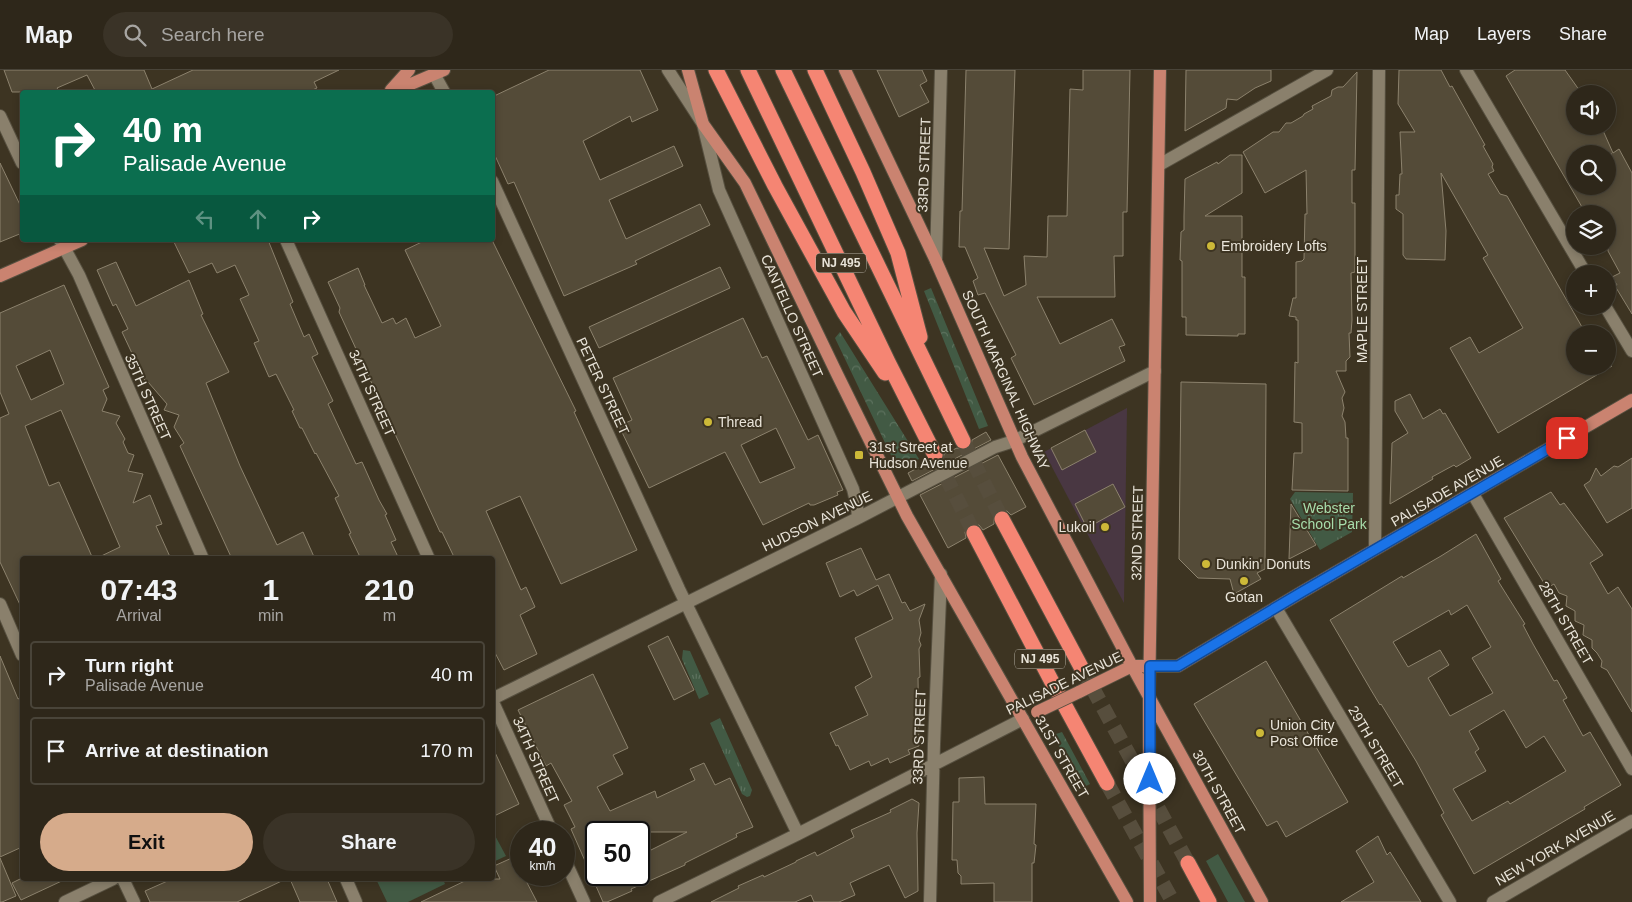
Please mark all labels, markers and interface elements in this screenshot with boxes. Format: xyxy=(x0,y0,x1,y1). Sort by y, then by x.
search box xyxy=(103,12,453,57)
text: Map xyxy=(25,21,73,48)
icon: search xyxy=(121,21,149,49)
text: Search here xyxy=(161,24,265,45)
text: Map xyxy=(1414,24,1449,44)
text: Layers xyxy=(1477,24,1531,44)
text: Share xyxy=(1559,24,1607,44)
map controls xyxy=(1566,85,1616,375)
button: sound xyxy=(1566,85,1616,135)
icon: right xyxy=(40,110,105,175)
text: 40 m xyxy=(123,110,203,149)
street label: 33RD STREET xyxy=(914,117,934,213)
button: search xyxy=(1566,145,1616,195)
text: Palisade Avenue xyxy=(123,151,287,176)
icon: left xyxy=(191,205,219,233)
icon: ahead xyxy=(244,205,272,233)
icon: right xyxy=(297,205,325,233)
button: layers xyxy=(1566,205,1616,255)
place label: Embroidery Lofts xyxy=(1221,238,1327,254)
marker: Embroidery Lofts xyxy=(1205,240,1217,252)
street label: CANTELLO STREET xyxy=(758,252,827,380)
road number: NJ 495 xyxy=(816,254,866,272)
street label: MAPLE STREET xyxy=(1354,256,1370,363)
button: + xyxy=(1566,265,1616,315)
street label: SOUTH MARGINAL HIGHWAY xyxy=(959,288,1053,473)
button: − xyxy=(1566,325,1616,375)
street label: PETER STREET xyxy=(573,335,633,438)
street label: 34TH STREET xyxy=(346,347,398,439)
street label: 35TH STREET xyxy=(122,351,174,443)
place label: Thread xyxy=(718,414,762,430)
marker: Thread xyxy=(702,416,714,428)
pin xyxy=(1546,417,1588,459)
icon: arrive xyxy=(1553,424,1581,452)
place label: 31st Street at Hudson Avenue xyxy=(869,439,968,471)
marker: 31st Street at Hudson Avenue xyxy=(853,449,865,461)
street label: PALISADE AVENUE xyxy=(1388,452,1506,530)
street label: 32ND STREET xyxy=(1128,485,1146,581)
street label: HUDSON AVENUE xyxy=(759,487,875,555)
park label: Webster School Park xyxy=(1291,500,1368,532)
place label: Lukoil xyxy=(1058,519,1095,535)
marker: Lukoil xyxy=(1099,521,1111,533)
place label: Dunkin' Donuts xyxy=(1216,556,1311,572)
marker: Dunkin' Donuts xyxy=(1200,558,1212,570)
text: 07:43 xyxy=(101,573,177,606)
text: 1 xyxy=(262,573,279,606)
text: 210 xyxy=(364,573,414,606)
marker: Gotan xyxy=(1238,575,1250,587)
street label: 28TH STREET xyxy=(1536,579,1596,668)
place label: Gotan xyxy=(1225,589,1263,605)
text: Arrival xyxy=(116,607,162,624)
text: min xyxy=(258,607,284,624)
text: m xyxy=(383,607,396,624)
street label: PALISADE AVENUE xyxy=(1003,648,1125,718)
road number: NJ 495 xyxy=(1015,650,1065,668)
text: Turn right xyxy=(85,655,173,676)
icon: right xyxy=(42,661,70,689)
text: 40 m xyxy=(431,664,473,685)
text: Palisade Avenue xyxy=(85,677,204,694)
street label: 33RD STREET xyxy=(909,689,929,785)
street label: 29TH STREET xyxy=(1345,703,1407,792)
street label: 31ST STREET xyxy=(1032,713,1092,801)
street label: 34TH STREET xyxy=(510,714,562,806)
place label: Union City Post Office xyxy=(1270,717,1338,749)
marker: Union City Post Office xyxy=(1254,727,1266,739)
icon: arrive xyxy=(42,737,70,765)
text: Arrive at destination xyxy=(85,740,269,761)
text: 170 m xyxy=(420,740,473,761)
street label: 30TH STREET xyxy=(1189,747,1249,837)
position arrow xyxy=(1123,752,1175,804)
street label: NEW YORK AVENUE xyxy=(1492,807,1618,889)
button: Exit xyxy=(40,813,253,871)
button: Share xyxy=(263,813,475,871)
speed limit sign: 50 xyxy=(585,821,650,886)
text: 40 xyxy=(529,833,556,861)
text: km/h xyxy=(529,859,556,873)

